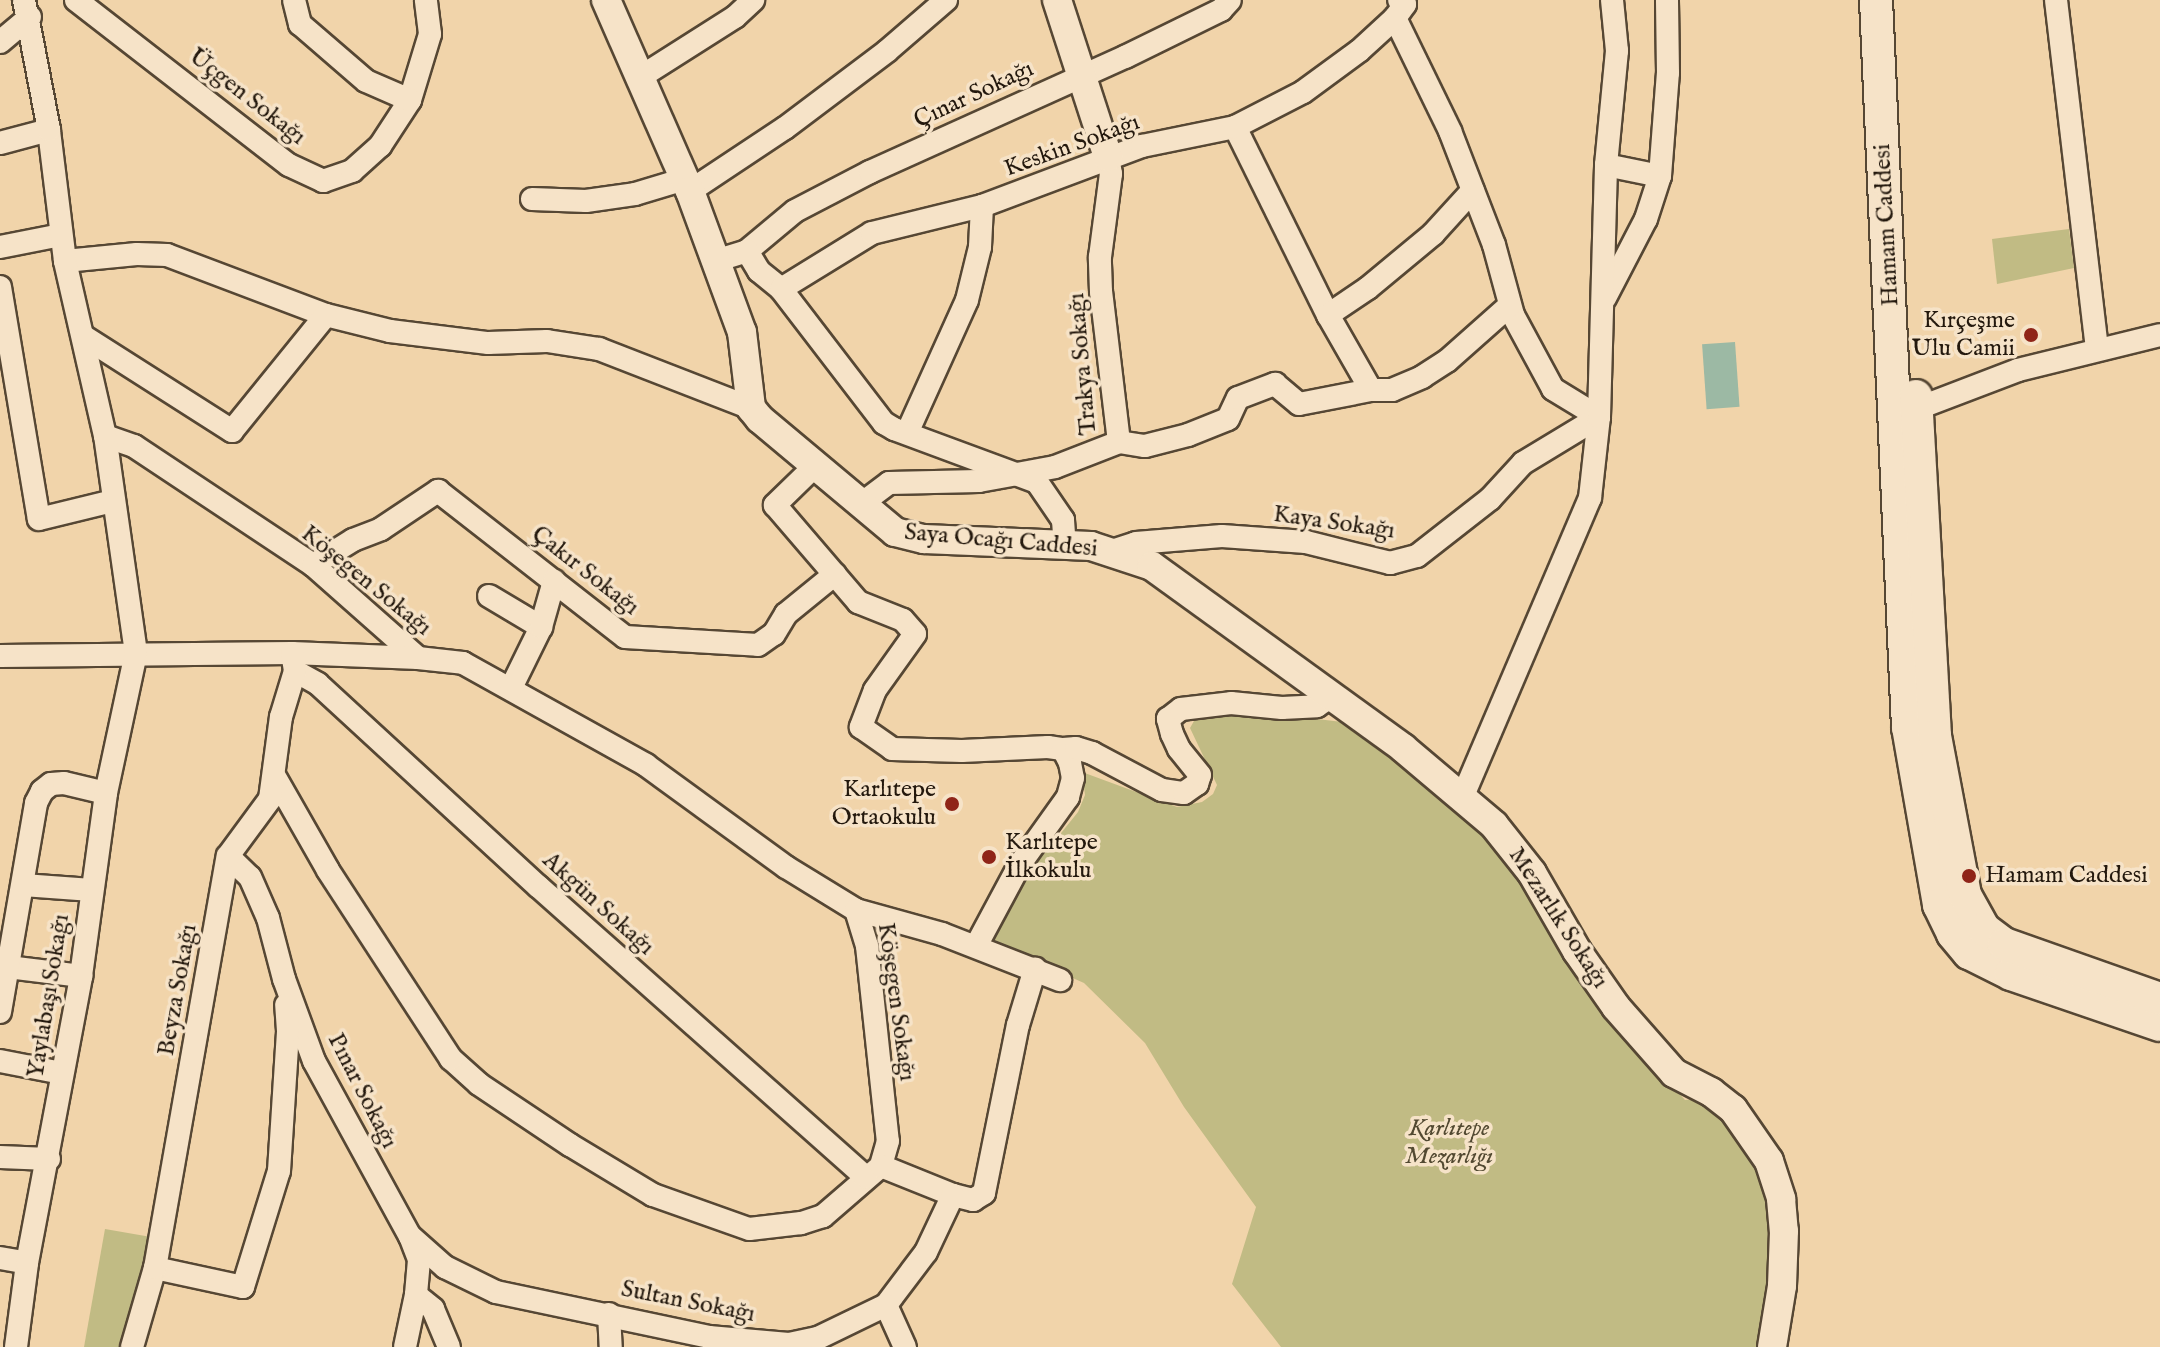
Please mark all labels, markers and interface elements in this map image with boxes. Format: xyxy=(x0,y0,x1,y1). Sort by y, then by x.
street label: Üçgen Sokağı xyxy=(183,42,311,152)
street label: Çınar Sokağı xyxy=(910,55,1038,135)
street label: Keskin Sokağı xyxy=(1000,108,1144,184)
street label: Hamam Caddesi xyxy=(1868,143,1906,307)
street label: Trakya Sokağı xyxy=(1062,292,1104,436)
place label: Kırçeşme Ulu Camii xyxy=(1911,307,2015,363)
marker: Kırçeşme Ulu Camii xyxy=(2022,326,2040,344)
street label: Kaya Sokağı xyxy=(1271,500,1397,546)
street label: Saya Ocağı Caddesi xyxy=(903,518,1099,564)
street label: Köşegen Sokağı xyxy=(295,520,437,642)
street label: Çakır Sokağı xyxy=(525,520,645,622)
place label: Karlıtepe Ortaokulu xyxy=(832,776,936,832)
marker: Karlıtepe Ortaokulu xyxy=(943,795,961,813)
place label: Karlıtepe İlkokulu xyxy=(1005,829,1098,885)
street label: Mezarlık Sokağı xyxy=(1502,842,1614,994)
street label: Akgün Sokağı xyxy=(536,846,660,962)
marker: Karlıtepe İlkokulu xyxy=(980,848,998,866)
place label: Hamam Caddesi xyxy=(1985,862,2148,890)
marker: Hamam Caddesi xyxy=(1960,867,1978,885)
street label: Yaylabaşı Sokağı xyxy=(22,912,76,1080)
street label: Köşegen Sokağı xyxy=(871,921,921,1083)
street label: Beyza Sokağı xyxy=(152,922,204,1058)
street label: Pınar Sokağı xyxy=(321,1029,403,1153)
park label: Karlıtepe Mezarlığı xyxy=(1405,1115,1493,1171)
street label: Sultan Sokağı xyxy=(619,1275,757,1329)

